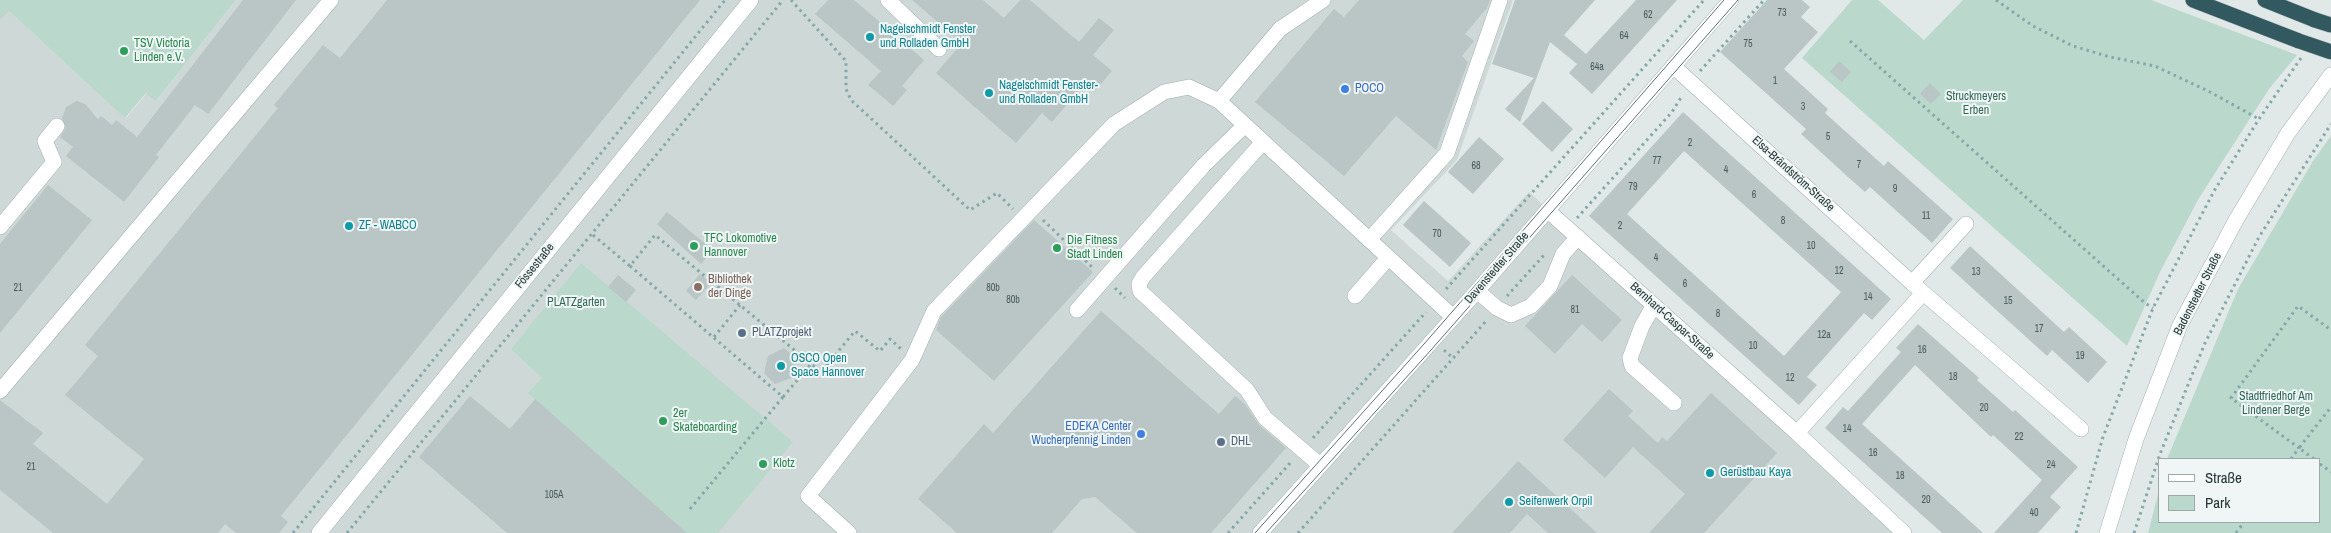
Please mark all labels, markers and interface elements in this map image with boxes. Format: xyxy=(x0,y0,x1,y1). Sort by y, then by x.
house number: 73 xyxy=(1777,7,1787,19)
house number: 62 xyxy=(1643,9,1653,21)
place label: Nagelschmidt Fenster und Rolladen GmbH xyxy=(880,23,976,51)
house number: 64 xyxy=(1619,30,1629,42)
marker: Nagelschmidt Fenster und Rolladen GmbH xyxy=(864,31,876,43)
place label: TSV Victoria Linden e.V. xyxy=(134,37,190,65)
house number: 75 xyxy=(1743,38,1753,50)
marker: TSV Victoria Linden e.V. xyxy=(118,45,130,57)
house number: 64a xyxy=(1590,61,1604,73)
house number: 1 xyxy=(1773,75,1777,87)
place label: Nagelschmidt Fenster- und Rolladen GmbH xyxy=(999,79,1098,107)
place label: POCO xyxy=(1355,82,1384,96)
marker: POCO xyxy=(1339,83,1351,95)
marker: Nagelschmidt Fenster- und Rolladen GmbH xyxy=(983,87,995,99)
park label: Struckmeyers Erben xyxy=(1946,90,2006,118)
house number: 3 xyxy=(1801,101,1805,113)
house number: 5 xyxy=(1826,131,1830,143)
street label: Elsa-Brändström-Straße xyxy=(1749,133,1837,215)
house number: 2 xyxy=(1688,137,1692,149)
house number: 77 xyxy=(1652,155,1662,167)
house number: 7 xyxy=(1857,159,1861,171)
house number: 68 xyxy=(1471,160,1481,172)
house number: 4 xyxy=(1724,164,1728,176)
house number: 79 xyxy=(1628,181,1638,193)
house number: 9 xyxy=(1893,183,1897,195)
house number: 6 xyxy=(1752,189,1756,201)
house number: 11 xyxy=(1922,210,1930,222)
house number: 8 xyxy=(1781,215,1785,227)
place label: ZF - WABCO xyxy=(359,219,417,233)
marker: ZF - WABCO xyxy=(343,220,355,232)
house number: 2 xyxy=(1618,220,1622,232)
house number: 70 xyxy=(1432,228,1442,240)
street label: Davenstedter Straße xyxy=(1462,229,1532,307)
place label: TFC Lokomotive Hannover xyxy=(704,232,777,260)
place label: Die Fitness Stadt Linden xyxy=(1067,234,1123,262)
street label: Fössestraße xyxy=(512,240,558,292)
marker: TFC Lokomotive Hannover xyxy=(688,240,700,252)
house number: 10 xyxy=(1806,240,1816,252)
marker: Die Fitness Stadt Linden xyxy=(1051,242,1063,254)
street label: Badenstedter Straße xyxy=(2171,250,2225,338)
house number: 4 xyxy=(1654,252,1658,264)
house number: 12 xyxy=(1834,265,1844,277)
house number: 13 xyxy=(1971,266,1981,278)
place label: Bibliothek der Dinge xyxy=(708,273,752,301)
house number: 6 xyxy=(1683,278,1687,290)
street label: Bernhard-Caspar-Straße xyxy=(1627,279,1717,363)
marker: Bibliothek der Dinge xyxy=(692,281,704,293)
house number: 21 xyxy=(13,282,23,294)
house number: 80b xyxy=(986,282,1000,294)
house number: 14 xyxy=(1863,291,1873,303)
house number: 80b xyxy=(1006,294,1020,306)
house number: 15 xyxy=(2003,295,2013,307)
park label: PLATZgarten xyxy=(547,296,605,310)
house number: 81 xyxy=(1570,304,1580,316)
house number: 8 xyxy=(1716,308,1720,320)
house number: 17 xyxy=(2034,323,2044,335)
place label: PLATZprojekt xyxy=(752,326,811,340)
marker: PLATZprojekt xyxy=(736,327,748,339)
house number: 12a xyxy=(1817,329,1831,341)
house number: 10 xyxy=(1748,340,1758,352)
house number: 16 xyxy=(1917,344,1927,356)
house number: 19 xyxy=(2075,350,2085,362)
place label: OSCO Open Space Hannover xyxy=(791,352,864,380)
marker: OSCO Open Space Hannover xyxy=(775,360,787,372)
house number: 18 xyxy=(1948,371,1958,383)
house number: 12 xyxy=(1785,372,1795,384)
park label: Stadtfriedhof Am Lindener Berge xyxy=(2239,390,2313,418)
house number: 20 xyxy=(1979,402,1989,414)
place label: 2er Skateboarding xyxy=(673,407,737,435)
marker: 2er Skateboarding xyxy=(657,415,669,427)
place label: EDEKA Center Wucherpfennig Linden xyxy=(1032,420,1131,448)
house number: 14 xyxy=(1842,423,1852,435)
marker: EDEKA Center Wucherpfennig Linden xyxy=(1135,428,1147,440)
house number: 22 xyxy=(2014,431,2024,443)
place label: DHL xyxy=(1231,435,1251,449)
marker: DHL xyxy=(1215,436,1227,448)
house number: 16 xyxy=(1868,447,1878,459)
place label: Klotz xyxy=(773,457,795,471)
marker: Klotz xyxy=(757,458,769,470)
legend xyxy=(2158,458,2321,523)
house number: 24 xyxy=(2046,459,2056,471)
house number: 21 xyxy=(26,461,36,473)
place label: Gerüstbau Kaya xyxy=(1720,466,1791,480)
marker: Gerüstbau Kaya xyxy=(1704,467,1716,479)
text: Straße xyxy=(2205,467,2242,488)
house number: 18 xyxy=(1895,470,1905,482)
house number: 105A xyxy=(544,489,564,501)
text: Park xyxy=(2205,492,2230,513)
house number: 20 xyxy=(1921,494,1931,506)
place label: Seifenwerk Orpil xyxy=(1519,495,1592,509)
marker: Seifenwerk Orpil xyxy=(1503,496,1515,508)
house number: 40 xyxy=(2029,507,2039,519)

